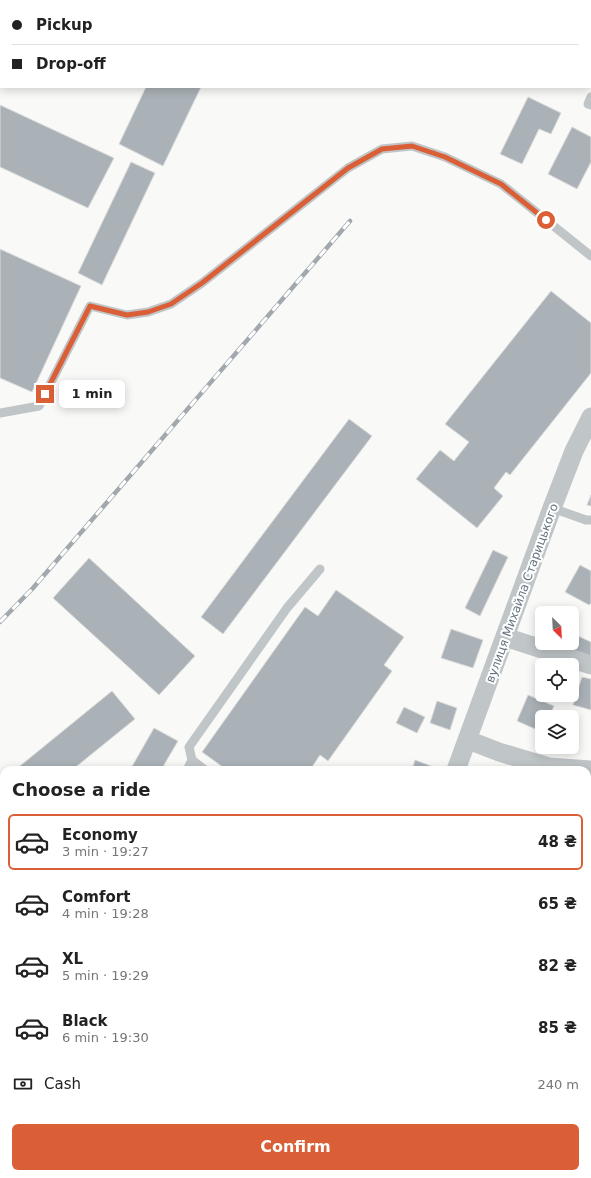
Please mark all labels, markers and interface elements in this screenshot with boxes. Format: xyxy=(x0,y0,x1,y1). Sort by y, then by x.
text: Pickup xyxy=(36,16,92,34)
text: Drop-off xyxy=(36,55,106,73)
route start xyxy=(537,211,555,229)
callout: 1 min xyxy=(59,380,125,408)
route end xyxy=(36,385,54,403)
text: 1 min xyxy=(72,386,112,401)
street label: вулиця Михайла Старицького xyxy=(483,501,561,685)
north arrow xyxy=(535,606,579,650)
map controls xyxy=(535,606,579,754)
button: locate xyxy=(535,658,579,702)
button: layers xyxy=(535,710,579,754)
text: Choose a ride xyxy=(12,779,151,800)
icon: car xyxy=(14,824,50,860)
text: Economy xyxy=(62,826,138,844)
text: 48 ₴ xyxy=(538,833,577,851)
text: 3 min · 19:27 xyxy=(62,844,149,859)
icon: car xyxy=(14,886,50,922)
text: Comfort xyxy=(62,888,130,906)
text: 65 ₴ xyxy=(538,895,577,913)
text: 4 min · 19:28 xyxy=(62,906,149,921)
icon: car xyxy=(14,948,50,984)
text: XL xyxy=(62,950,83,968)
text: 82 ₴ xyxy=(538,957,577,975)
text: 5 min · 19:29 xyxy=(62,968,149,983)
icon: car xyxy=(14,1010,50,1046)
text: Black xyxy=(62,1012,108,1030)
text: 85 ₴ xyxy=(538,1019,577,1037)
text: 6 min · 19:30 xyxy=(62,1030,149,1045)
icon: cash xyxy=(12,1073,34,1095)
text: Cash xyxy=(44,1075,81,1093)
text: 240 m xyxy=(537,1077,579,1092)
button: Confirm xyxy=(12,1124,579,1170)

